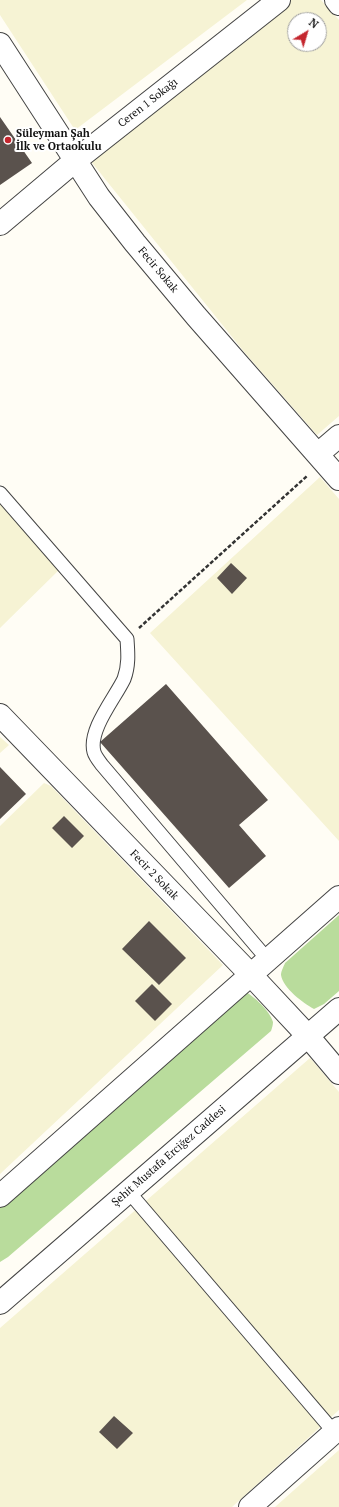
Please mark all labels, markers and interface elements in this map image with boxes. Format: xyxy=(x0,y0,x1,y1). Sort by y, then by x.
north arrow xyxy=(287,12,327,52)
text: N xyxy=(306,15,321,31)
street label: Ceren 1 Sokağı xyxy=(116,76,180,130)
place label: Süleyman Şah İlk ve Ortaokulu xyxy=(16,127,102,153)
marker: Süleyman Şah İlk ve Ortaokulu xyxy=(3,135,13,145)
street label: Fecir Sokak xyxy=(135,244,181,296)
street label: Fecir 2 Sokak xyxy=(127,847,181,903)
street label: Şehit Mustafa Erciğez Caddesi xyxy=(109,1103,229,1209)

